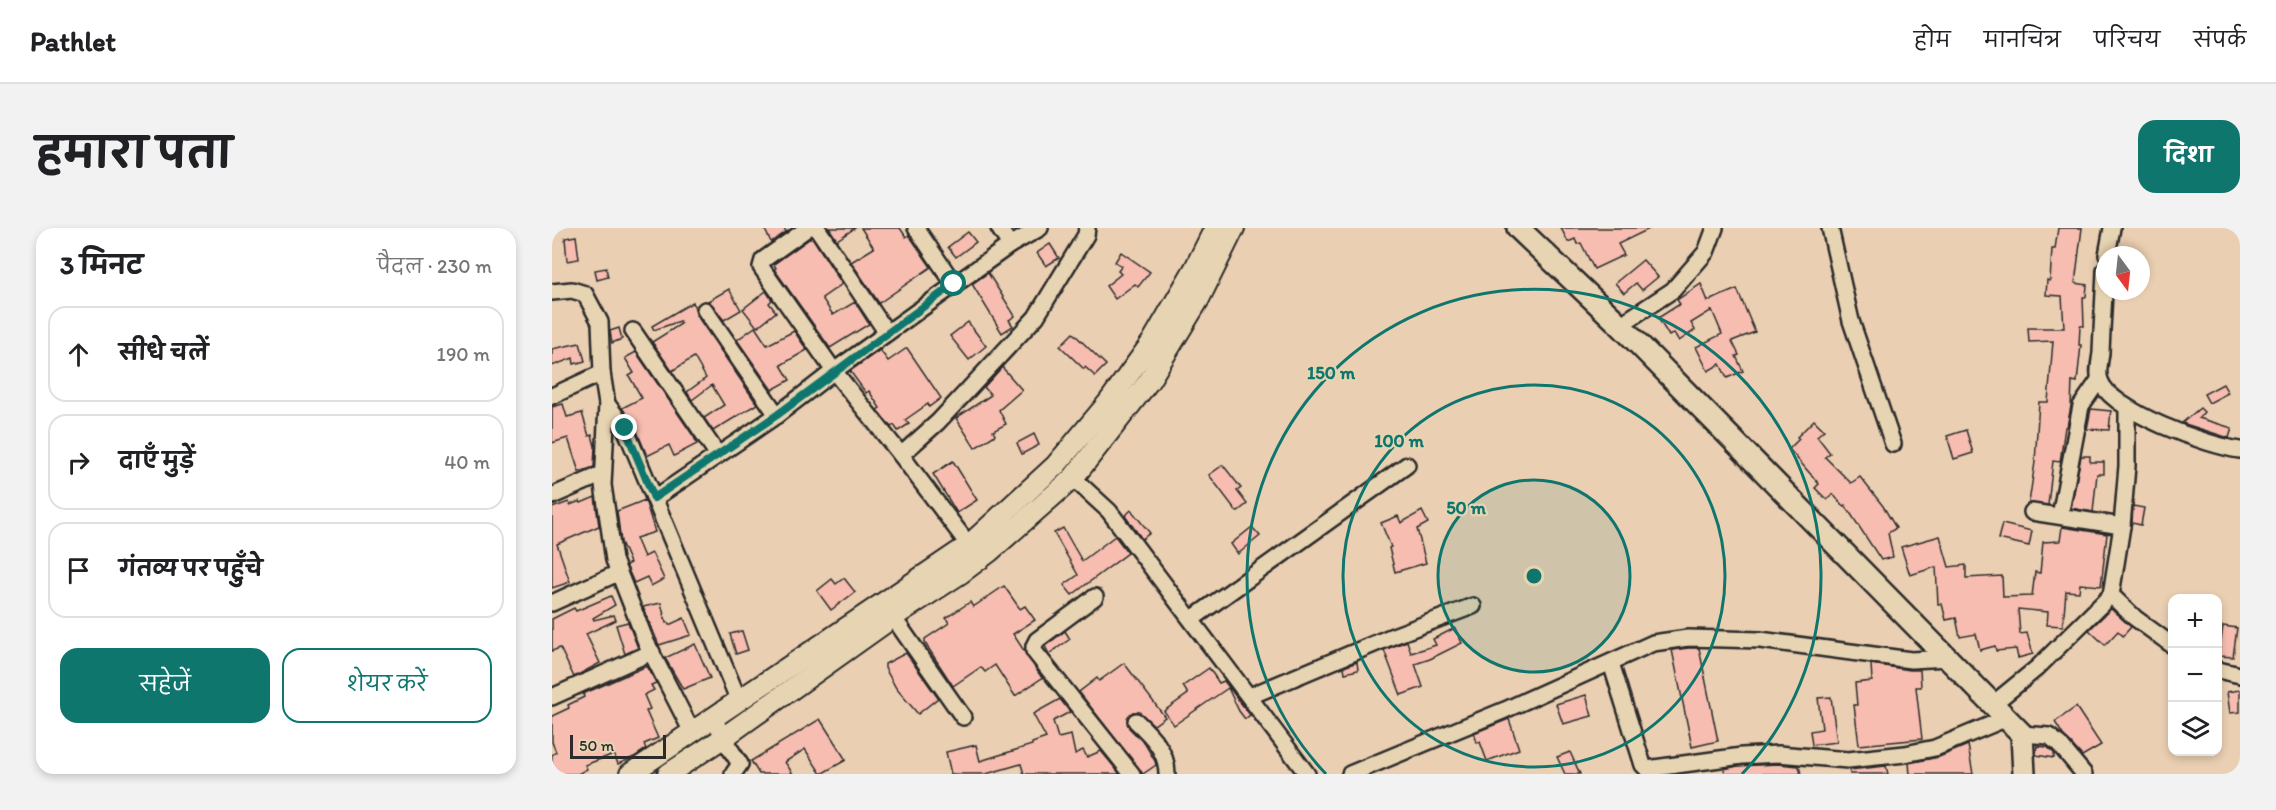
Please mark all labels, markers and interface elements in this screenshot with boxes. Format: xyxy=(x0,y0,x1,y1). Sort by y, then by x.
text: Pathlet xyxy=(30,24,116,58)
text: होम xyxy=(1914,27,1951,52)
text: मानचित्र xyxy=(1984,27,2061,52)
text: परिचय xyxy=(2094,27,2160,52)
text: संपर्क xyxy=(2193,27,2246,52)
button: दिशा xyxy=(2138,120,2240,193)
text: हमारा पता xyxy=(36,127,232,178)
north arrow xyxy=(2096,246,2150,300)
text: 3 मिनट xyxy=(60,249,143,281)
text: पैदल · 230 m xyxy=(377,254,492,278)
route start xyxy=(940,270,966,296)
icon: ahead xyxy=(62,338,95,371)
text: सीधे चलें xyxy=(119,339,208,366)
text: 190 m xyxy=(437,342,490,366)
text: 150 m xyxy=(1307,362,1356,384)
route end xyxy=(611,414,637,440)
text: 100 m xyxy=(1374,430,1425,452)
icon: right xyxy=(62,446,95,479)
text: दाएँ मुड़ें xyxy=(119,447,195,474)
text: 40 m xyxy=(444,450,490,474)
text: 50 m xyxy=(1446,497,1487,519)
icon: arrive xyxy=(62,554,95,587)
text: गंतव्य पर पहुँचे xyxy=(119,555,263,582)
centre of rings xyxy=(1524,566,1544,586)
map controls xyxy=(2168,594,2222,756)
button: + xyxy=(2168,594,2222,648)
button: सहेजें xyxy=(60,648,270,723)
button: शेयर करें xyxy=(282,648,492,723)
button: − xyxy=(2168,648,2222,702)
button: layers xyxy=(2168,702,2222,756)
scale bar xyxy=(570,732,666,760)
text: 50 m xyxy=(579,736,614,755)

